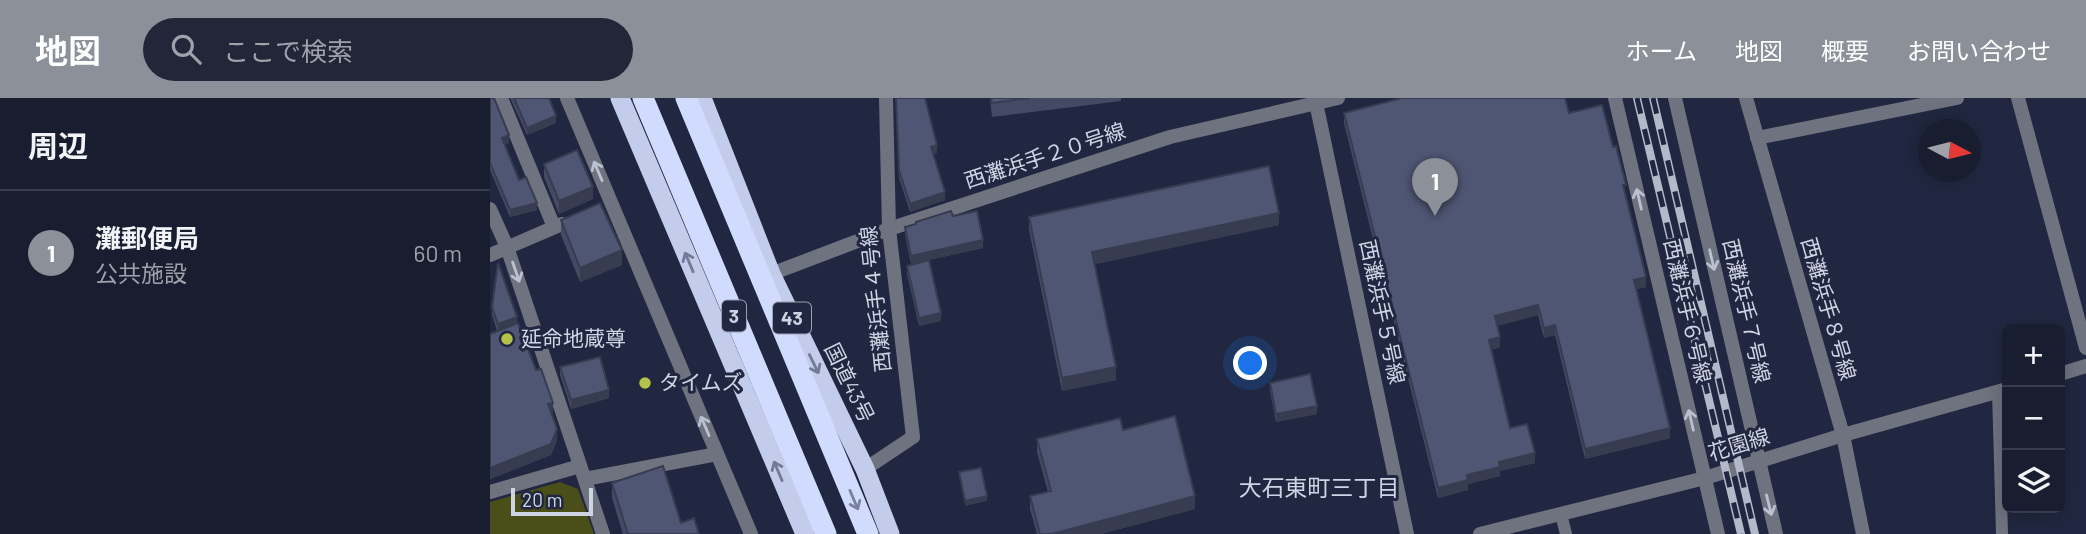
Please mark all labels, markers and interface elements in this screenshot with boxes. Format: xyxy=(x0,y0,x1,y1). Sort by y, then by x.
search box xyxy=(143,18,633,81)
text: 地図 xyxy=(35,30,101,70)
icon: search xyxy=(167,30,205,68)
text: ここで検索 xyxy=(223,35,353,66)
text: ホーム xyxy=(1626,36,1697,65)
text: 地図 xyxy=(1735,36,1783,65)
text: 概要 xyxy=(1821,36,1869,65)
text: お問い合わせ xyxy=(1907,36,2051,65)
street label: 西灘浜手２０号線 xyxy=(961,117,1128,192)
north arrow xyxy=(1918,119,1981,182)
text: 周辺 xyxy=(28,127,88,163)
pin: 1 xyxy=(1412,158,1458,216)
one-way arrow xyxy=(591,161,604,182)
one-way arrow xyxy=(1631,188,1644,210)
text: 灘郵便局 xyxy=(95,222,199,253)
street label: 西灘浜手４号線 xyxy=(854,225,895,374)
street label: 西灘浜手８号線 xyxy=(1797,234,1862,383)
street label: 西灘浜手６号線 xyxy=(1660,236,1717,385)
street label: 西灘浜手７号線 xyxy=(1719,236,1776,385)
street label: 西灘浜手５号線 xyxy=(1356,237,1411,386)
text: 1 xyxy=(47,239,55,267)
text: 60 m xyxy=(414,239,462,267)
one-way arrow xyxy=(1706,248,1719,271)
one-way arrow xyxy=(681,252,694,274)
text: 公共施設 xyxy=(95,259,187,287)
one-way arrow xyxy=(510,261,523,283)
road number: 3 xyxy=(722,300,746,331)
road number: 43 xyxy=(773,302,811,333)
map controls xyxy=(2002,324,2065,513)
button: + xyxy=(2002,324,2065,387)
place label: 延命地蔵尊 xyxy=(521,325,626,350)
marker: 延命地蔵尊 xyxy=(499,331,515,347)
street label: 国道43号 xyxy=(820,338,880,426)
your location xyxy=(1233,346,1267,380)
one-way arrow xyxy=(808,353,821,374)
place label: タイムズ xyxy=(659,369,743,394)
marker: タイムズ xyxy=(637,375,653,391)
button: − xyxy=(2002,387,2065,450)
one-way arrow xyxy=(1684,409,1697,432)
one-way arrow xyxy=(698,416,711,437)
street label: 花園線 xyxy=(1705,422,1772,465)
button: layers xyxy=(2002,450,2065,513)
one-way arrow xyxy=(771,461,784,483)
district label: 大石東町三丁目 xyxy=(1239,473,1400,501)
scale bar xyxy=(511,485,593,517)
text: 20 m xyxy=(522,488,562,511)
one-way arrow xyxy=(848,489,861,510)
one-way arrow xyxy=(1763,493,1777,516)

